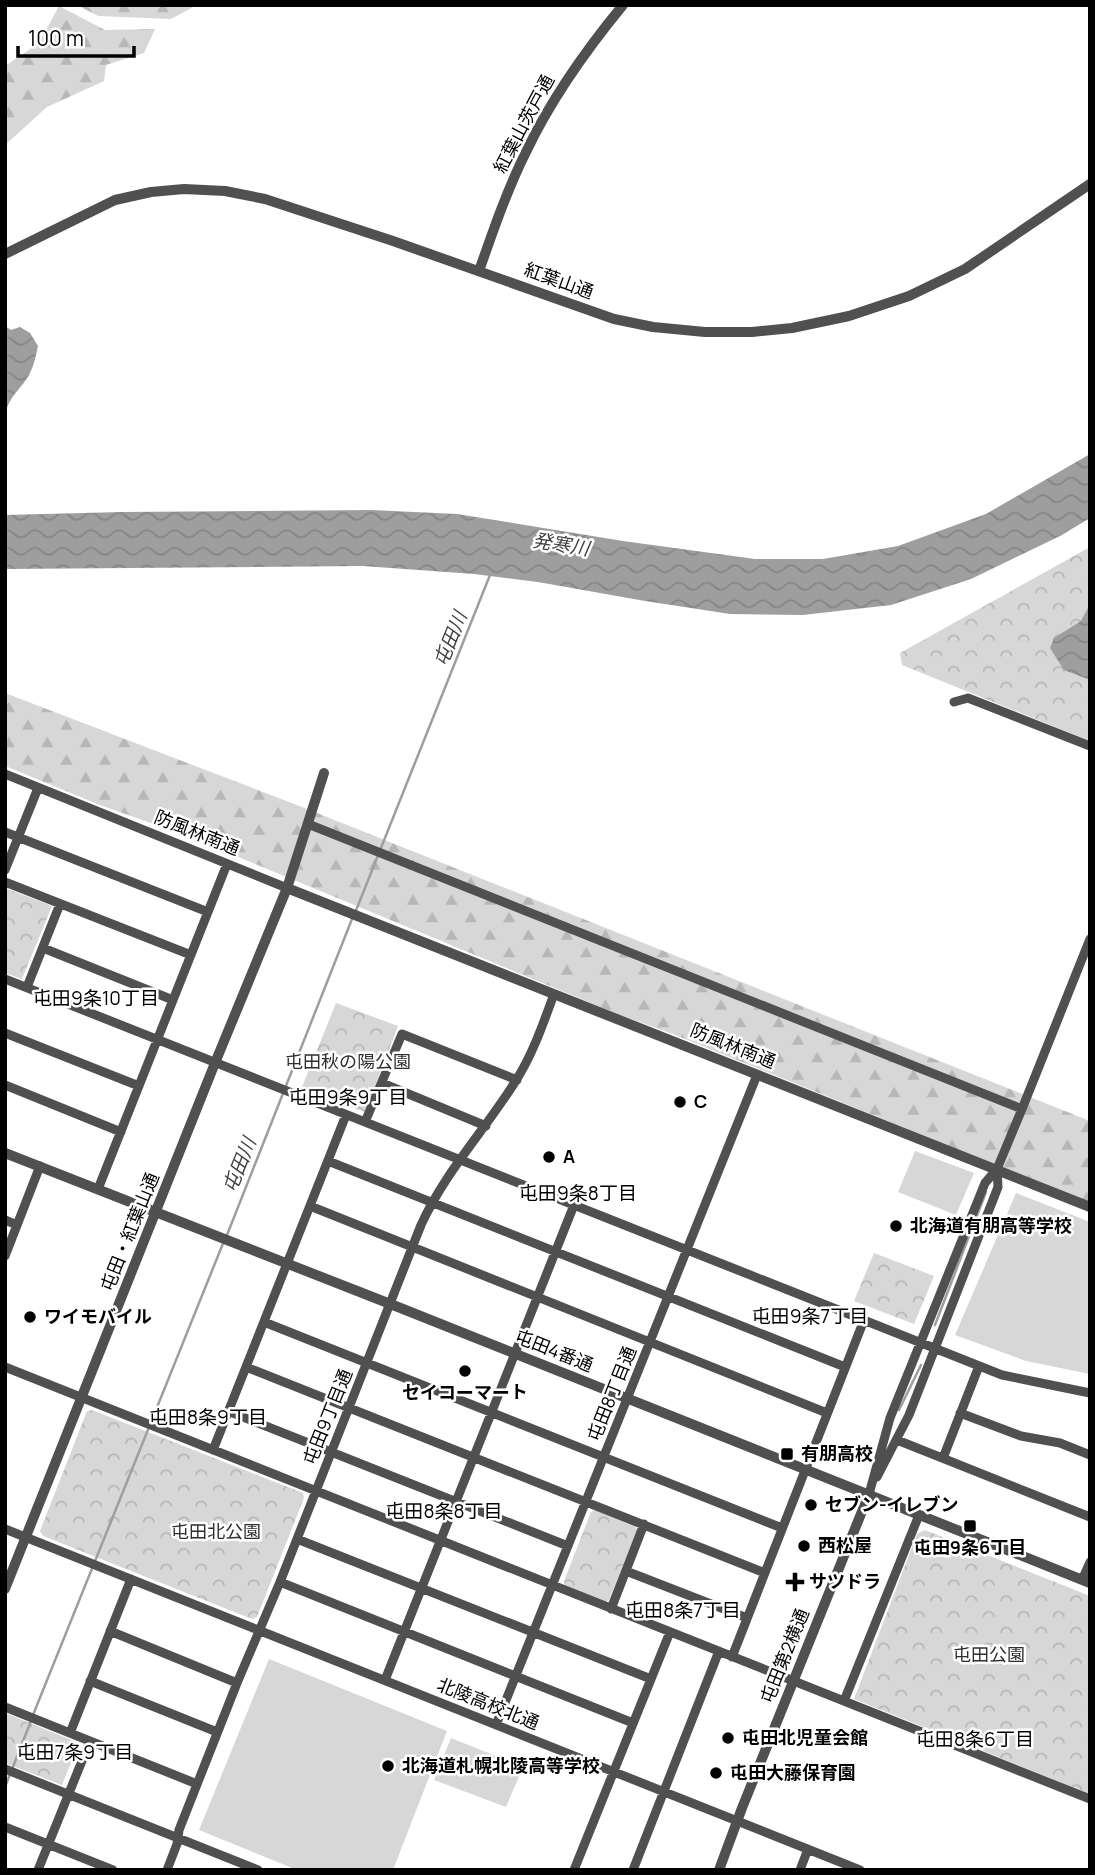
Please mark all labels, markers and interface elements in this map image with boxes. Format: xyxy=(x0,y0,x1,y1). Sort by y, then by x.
scale bar xyxy=(18,14,133,58)
text: 100 m xyxy=(28,24,84,52)
street label: 紅葉山茨戸通 xyxy=(487,70,559,177)
street label: 紅葉山通 xyxy=(521,256,597,304)
water label: 発寒川 xyxy=(531,527,593,562)
water label: 屯田川 xyxy=(427,606,473,670)
street label: 防風林南通 xyxy=(151,804,244,860)
district label: 屯田9条10丁目 xyxy=(33,985,159,1011)
street label: 防風林南通 xyxy=(687,1017,780,1073)
park label: 屯田秋の陽公園 xyxy=(285,1049,411,1073)
district label: 屯田9条9丁目 xyxy=(289,1084,407,1110)
place label: C xyxy=(694,1089,707,1113)
marker: C xyxy=(672,1094,688,1110)
water label: 屯田川 xyxy=(216,1132,262,1196)
place label: A xyxy=(563,1144,575,1168)
marker: A xyxy=(541,1149,557,1165)
street label: 屯田・紅葉山通 xyxy=(94,1169,164,1295)
district label: 屯田9条8丁目 xyxy=(519,1180,637,1206)
place label: 北海道有朋高等学校 xyxy=(910,1213,1072,1237)
marker: 北海道有朋高等学校 xyxy=(888,1218,904,1234)
district label: 屯田9条7丁目 xyxy=(752,1303,868,1329)
place label: ワイモバイル xyxy=(44,1304,152,1328)
marker: ワイモバイル xyxy=(22,1309,38,1325)
street label: 屯田4番通 xyxy=(512,1323,597,1377)
street label: 屯田8丁目通 xyxy=(581,1343,641,1445)
marker: セイコーマート xyxy=(457,1363,473,1379)
street label: 屯田9丁目通 xyxy=(297,1365,357,1468)
place label: セイコーマート xyxy=(402,1380,528,1404)
district label: 屯田8条9丁目 xyxy=(149,1404,267,1430)
place label: 有朋高校 xyxy=(801,1441,873,1465)
marker: 有朋高校 xyxy=(779,1446,795,1462)
place label: セブン-イレブン xyxy=(825,1492,959,1516)
marker: セブン-イレブン xyxy=(803,1497,819,1513)
district label: 屯田8条8丁目 xyxy=(385,1498,503,1524)
marker: 屯田9条6丁目 xyxy=(962,1518,978,1534)
park label: 屯田北公園 xyxy=(171,1519,261,1543)
place label: 西松屋 xyxy=(818,1533,872,1557)
place label: 屯田9条6丁目 xyxy=(914,1535,1026,1559)
marker: 西松屋 xyxy=(796,1538,812,1554)
place label: サツドラ xyxy=(809,1569,881,1593)
marker: サツドラ xyxy=(787,1574,803,1590)
district label: 屯田8条7丁目 xyxy=(625,1597,741,1623)
street label: 屯田第2横通 xyxy=(754,1605,814,1707)
park label: 屯田公園 xyxy=(953,1642,1025,1666)
street label: 北陵高校北通 xyxy=(434,1672,543,1734)
place label: 屯田北児童会館 xyxy=(742,1725,868,1749)
district label: 屯田8条6丁目 xyxy=(916,1726,1034,1752)
marker: 屯田北児童会館 xyxy=(720,1730,736,1746)
district label: 屯田7条9丁目 xyxy=(17,1739,133,1765)
place label: 北海道札幌北陵高等学校 xyxy=(402,1753,600,1777)
marker: 北海道札幌北陵高等学校 xyxy=(380,1758,396,1774)
place label: 屯田大藤保育園 xyxy=(730,1760,856,1784)
marker: 屯田大藤保育園 xyxy=(708,1765,724,1781)

